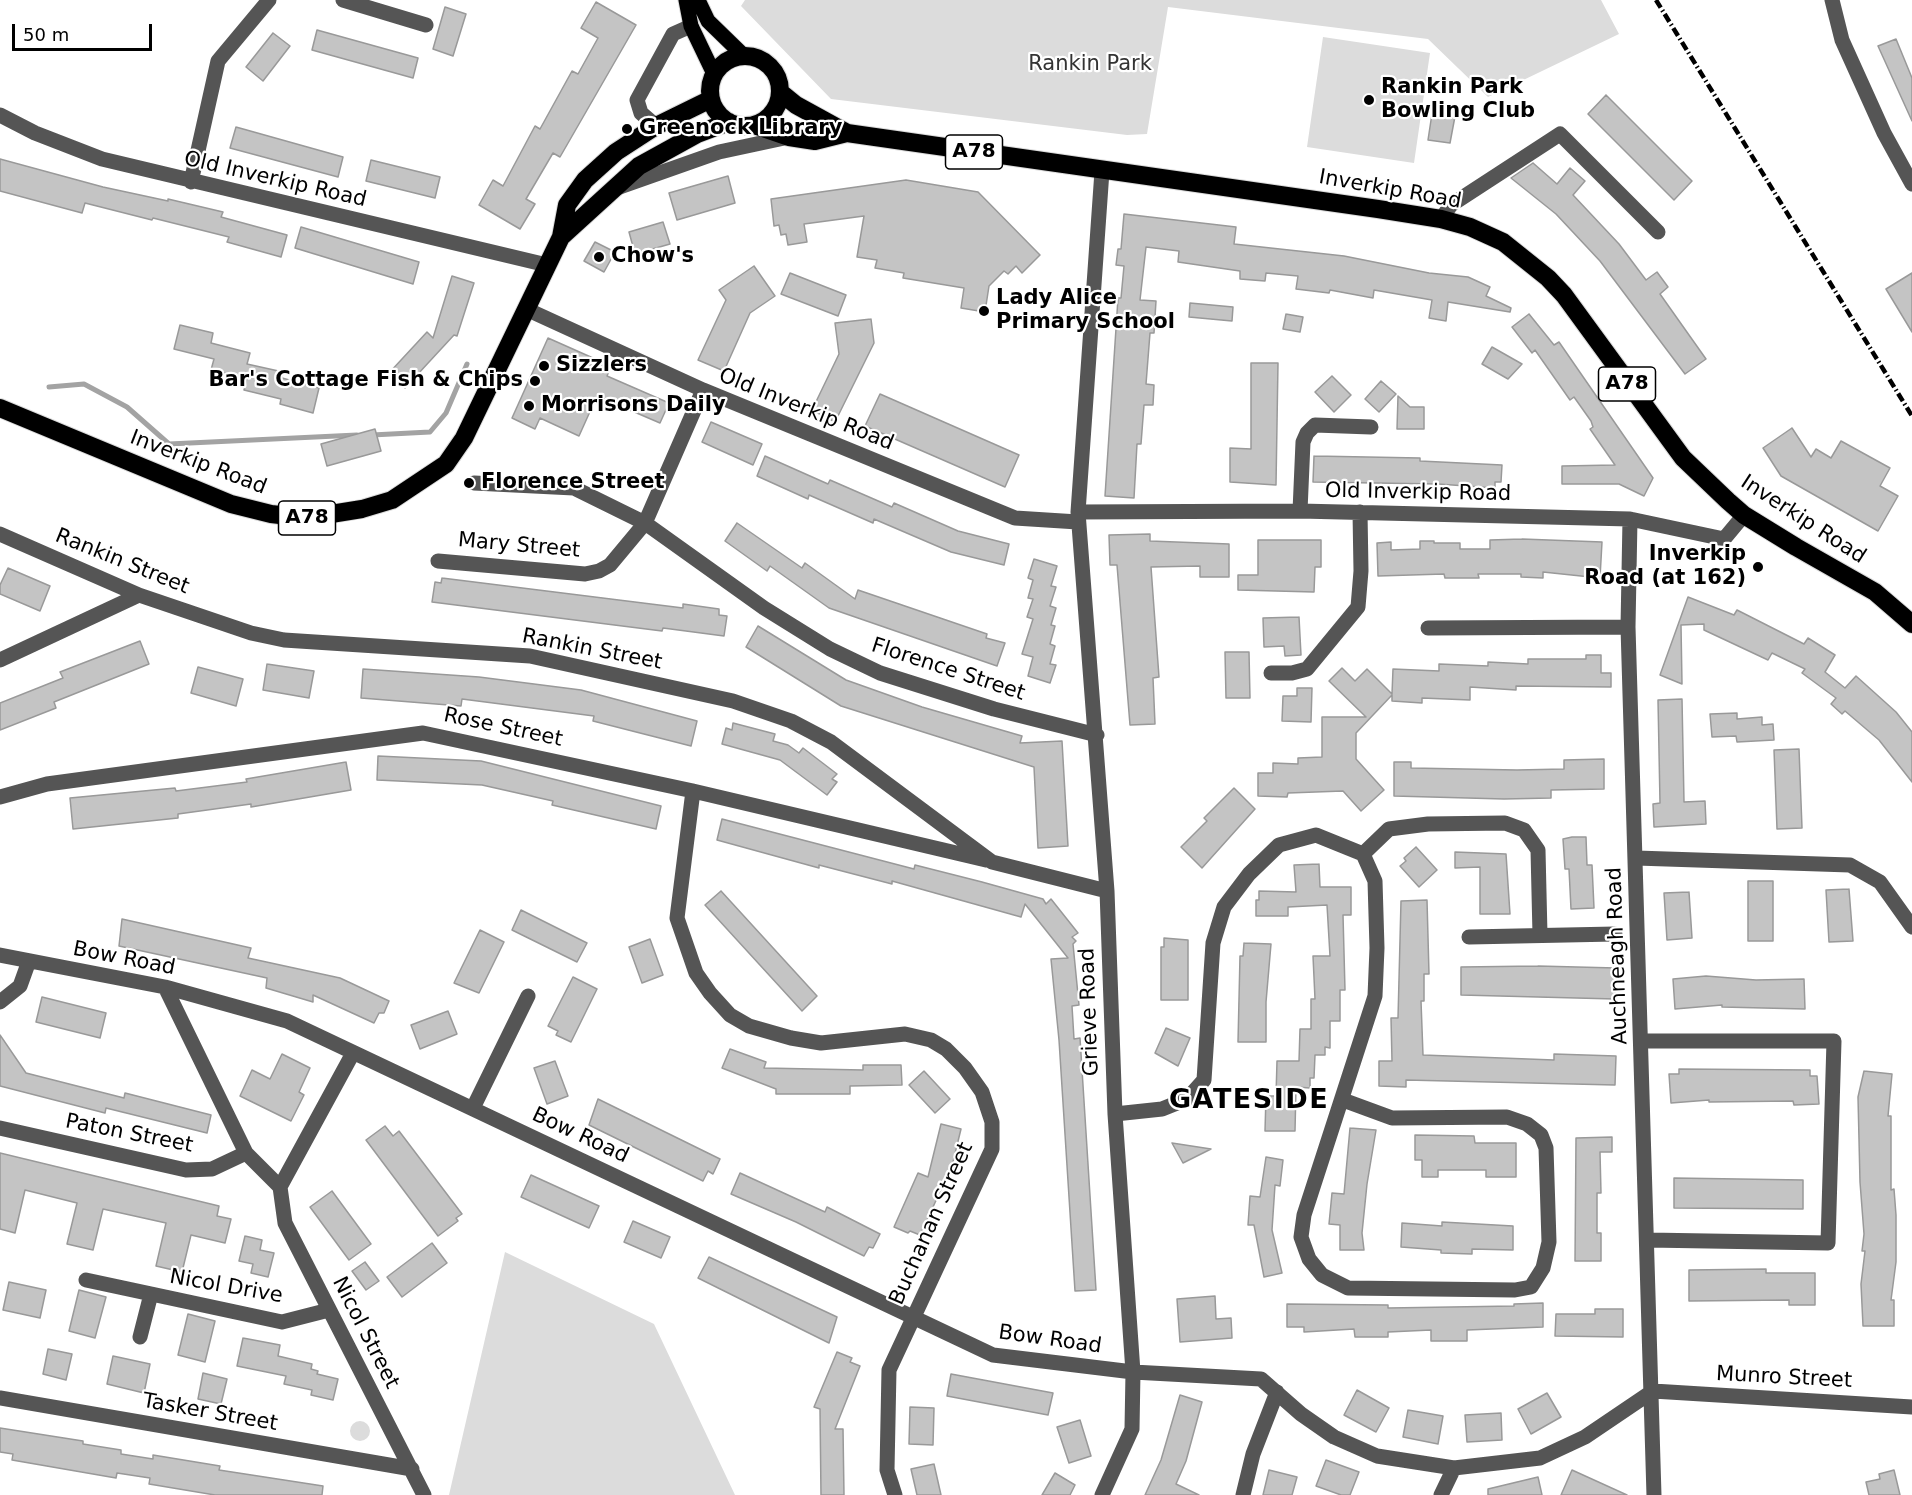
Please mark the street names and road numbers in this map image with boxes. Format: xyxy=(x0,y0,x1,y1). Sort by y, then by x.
road number: A78 xyxy=(946,135,1002,169)
street label: Old Inverkip Road xyxy=(181,147,369,213)
street label: Inverkip Road xyxy=(1317,165,1463,215)
street label: Old Inverkip Road xyxy=(715,363,897,457)
road number: A78 xyxy=(1598,367,1656,401)
street label: Inverkip Road xyxy=(126,425,270,501)
street label: Inverkip Road xyxy=(1736,470,1870,570)
street label: Old Inverkip Road xyxy=(1325,479,1511,507)
road number: A78 xyxy=(278,501,336,535)
street label: Rankin Street xyxy=(51,524,193,600)
street label: Mary Street xyxy=(457,528,581,564)
street label: Rankin Street xyxy=(520,624,664,676)
street label: Florence Street xyxy=(868,633,1028,707)
street label: Rose Street xyxy=(441,703,565,753)
street label: Auchneagh Road xyxy=(1602,867,1634,1045)
street label: Bow Road xyxy=(71,937,177,981)
street label: Grieve Road xyxy=(1075,947,1105,1077)
street label: Bow Road xyxy=(528,1103,632,1169)
street label: Paton Street xyxy=(63,1109,195,1159)
street label: Buchanan Street xyxy=(885,1139,979,1309)
street label: Nicol Drive xyxy=(167,1265,285,1309)
street label: Nicol Street xyxy=(326,1273,404,1393)
street label: Bow Road xyxy=(997,1320,1103,1360)
street label: Munro Street xyxy=(1715,1362,1853,1394)
street label: Tasker Street xyxy=(141,1389,279,1437)

